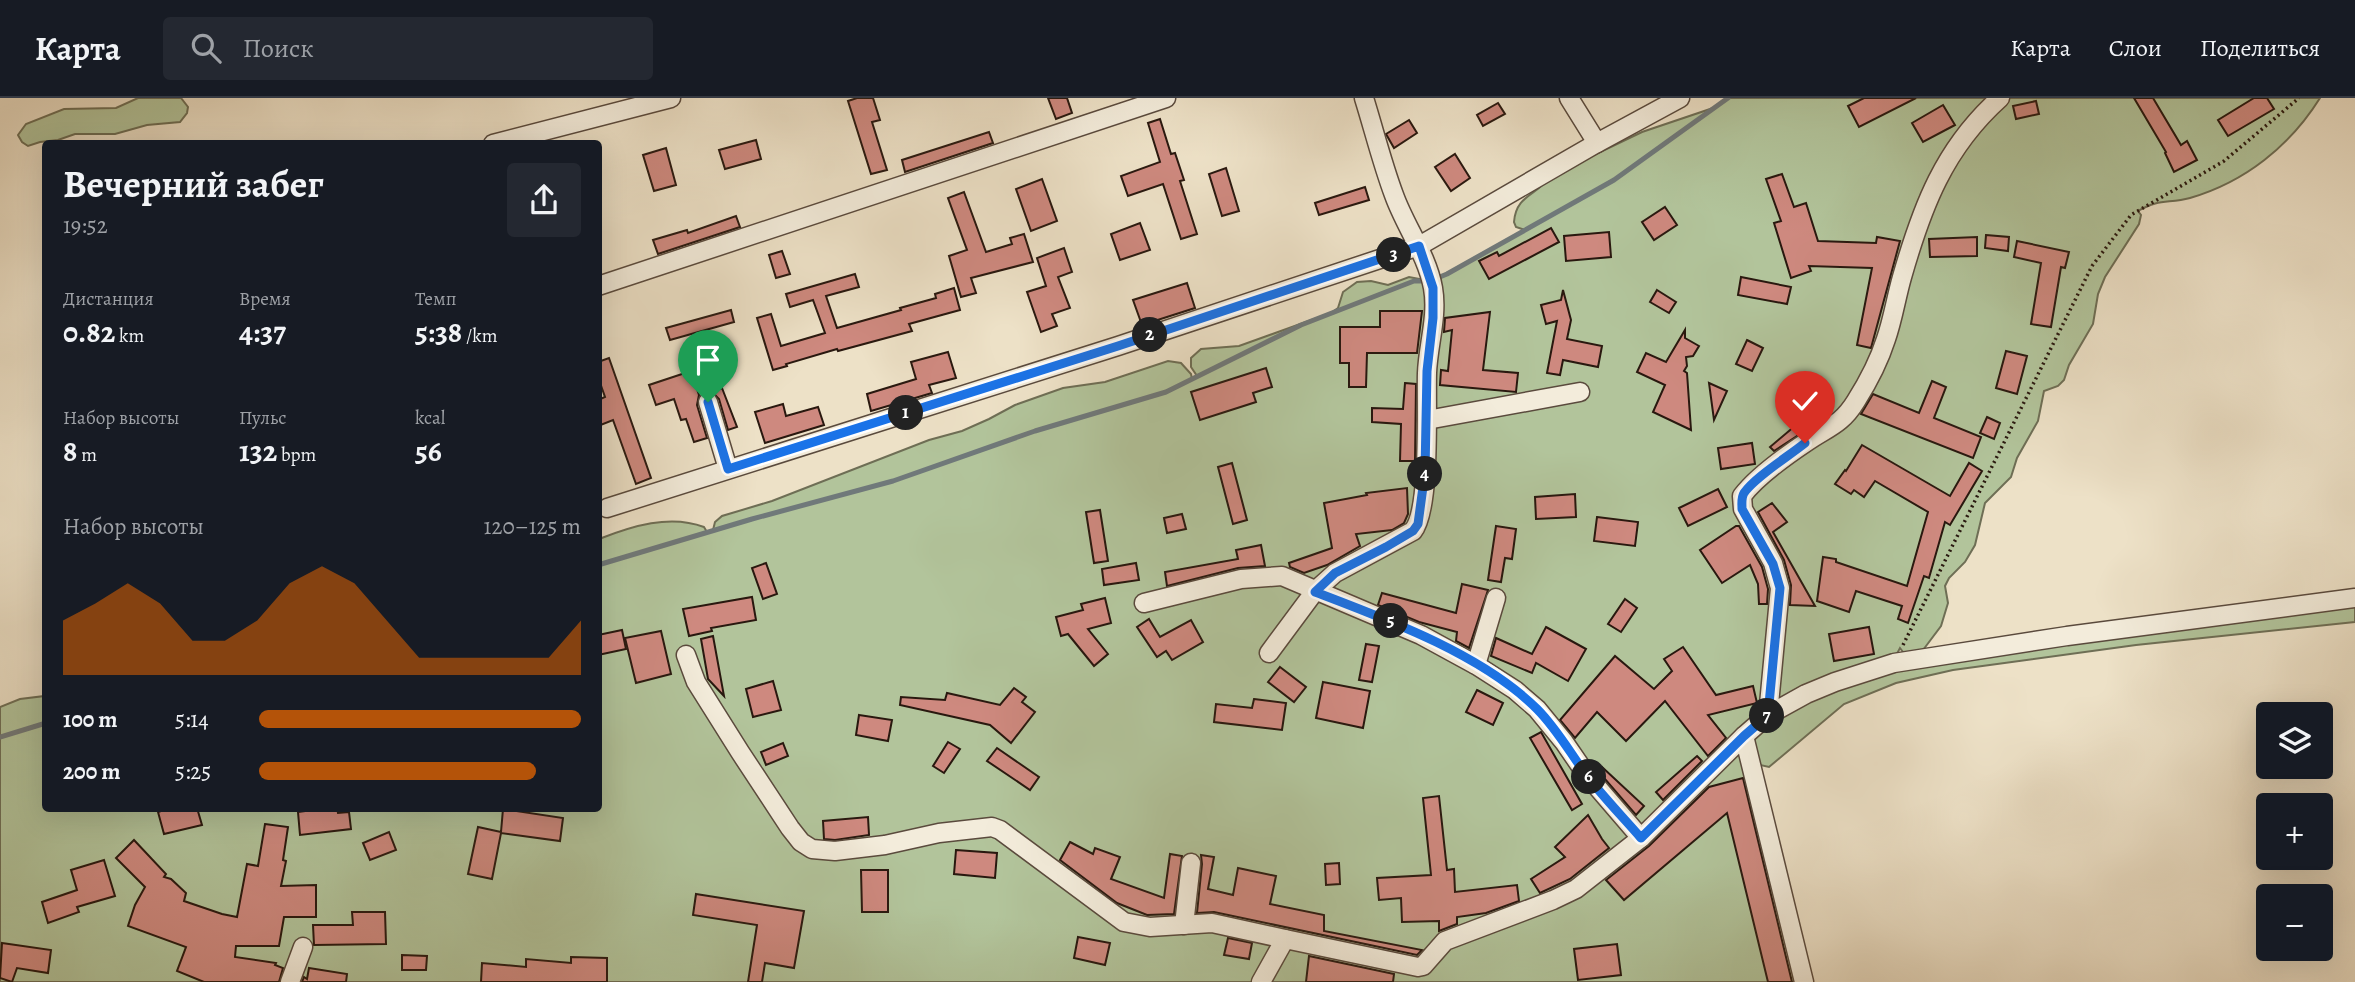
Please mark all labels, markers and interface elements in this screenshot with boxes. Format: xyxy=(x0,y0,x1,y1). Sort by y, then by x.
search box xyxy=(163,17,653,80)
text: Карта xyxy=(35,26,121,71)
icon: search xyxy=(187,29,225,67)
text: Поиск xyxy=(243,31,314,66)
text: Карта xyxy=(2010,32,2071,64)
text: Слои xyxy=(2109,32,2162,64)
text: Поделиться xyxy=(2200,32,2320,64)
text: Вечерний забег xyxy=(63,158,324,210)
button: share xyxy=(507,163,581,237)
text: 19:52 xyxy=(63,210,108,241)
pin: 3 xyxy=(1376,238,1412,272)
text: 3 xyxy=(1389,241,1398,267)
text: Дистанция xyxy=(63,286,154,312)
text: Время xyxy=(239,286,291,312)
text: Темп xyxy=(415,286,456,312)
text: 0.82 xyxy=(63,312,115,352)
text: 4:37 xyxy=(239,312,286,352)
text: 5:38 xyxy=(415,312,462,352)
pin: 2 xyxy=(1132,317,1168,352)
text: 2 xyxy=(1145,321,1154,347)
text: km xyxy=(115,323,144,349)
text: /km xyxy=(462,323,498,349)
pin xyxy=(678,330,738,402)
icon: arrive xyxy=(689,341,727,379)
pin xyxy=(1775,371,1835,443)
icon: check xyxy=(1786,382,1824,420)
pin: 1 xyxy=(888,396,923,430)
text: 1 xyxy=(902,399,909,425)
text: Набор высоты xyxy=(63,405,179,431)
text: Пульс xyxy=(239,405,287,431)
text: kcal xyxy=(415,405,445,431)
text: 8 xyxy=(63,431,77,471)
text: 132 xyxy=(239,431,277,471)
text: 56 xyxy=(415,431,442,471)
text: m xyxy=(77,442,97,468)
text: bpm xyxy=(277,442,316,468)
pin: 4 xyxy=(1408,456,1442,492)
text: 4 xyxy=(1420,460,1429,486)
text: Набор высоты xyxy=(63,511,204,542)
text: 120–125 m xyxy=(484,511,581,542)
pin: 5 xyxy=(1374,603,1408,638)
text: 5 xyxy=(1386,607,1395,633)
pin: 7 xyxy=(1750,698,1784,734)
text: 7 xyxy=(1762,702,1771,728)
map controls xyxy=(2256,702,2333,961)
button: layers xyxy=(2256,702,2333,779)
text: 100 m xyxy=(63,704,118,735)
text: 5:14 xyxy=(175,704,209,735)
text: 200 m xyxy=(63,756,121,787)
text: 5:25 xyxy=(175,756,211,787)
pin: 6 xyxy=(1572,760,1606,794)
text: 6 xyxy=(1584,763,1593,789)
button: + xyxy=(2256,793,2333,870)
button: − xyxy=(2256,884,2333,961)

